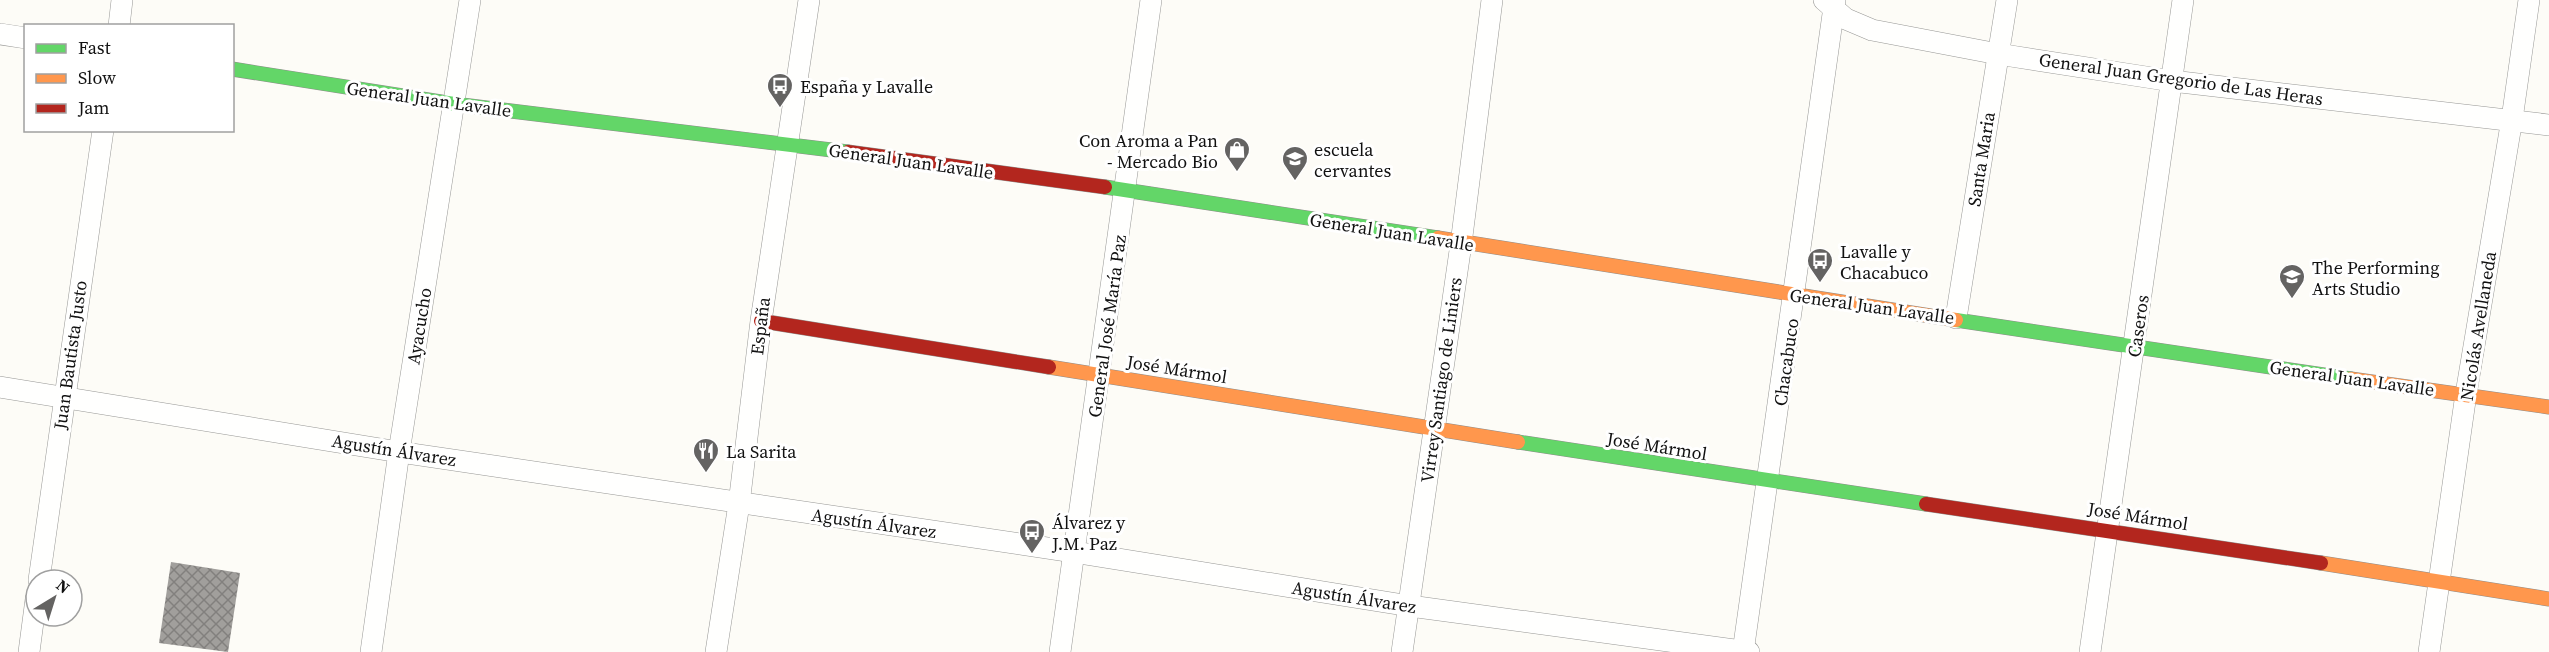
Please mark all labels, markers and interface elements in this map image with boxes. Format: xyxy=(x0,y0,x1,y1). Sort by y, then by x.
legend xyxy=(24,24,234,132)
text: Fast xyxy=(78,35,111,60)
street label: General Juan Gregorio de Las Heras xyxy=(2037,47,2325,111)
text: Slow xyxy=(78,65,116,90)
bus stop icon: España y Lavalle xyxy=(765,71,795,109)
place label: España y Lavalle xyxy=(800,74,933,99)
street label: General Juan Lavalle xyxy=(345,75,513,123)
text: Jam xyxy=(77,95,110,120)
street label: Santa Maria xyxy=(1961,109,2001,208)
place label: Con Aroma a Pan - Mercado Bio xyxy=(1079,128,1218,174)
shop icon: Con Aroma a Pan - Mercado Bio xyxy=(1222,135,1252,173)
street label: General Juan Lavalle xyxy=(827,137,995,185)
place label: escuela cervantes xyxy=(1314,137,1391,183)
school or university icon: escuela cervantes xyxy=(1280,144,1310,182)
street label: General Juan Lavalle xyxy=(1308,207,1476,257)
street label: General José María Paz xyxy=(1082,233,1132,419)
place label: Lavalle y Chacabuco xyxy=(1840,239,1929,285)
bus stop icon: Lavalle y Chacabuco xyxy=(1805,246,1835,284)
street label: Nicolás Avellaneda xyxy=(2454,249,2502,402)
place label: The Performing Arts Studio xyxy=(2312,255,2440,301)
school or university icon: The Performing Arts Studio xyxy=(2277,262,2307,300)
street label: Virrey Santiago de Liniers xyxy=(1414,275,1468,484)
street label: Juan Bautista Justo xyxy=(47,279,93,432)
street label: General Juan Lavalle xyxy=(1788,282,1956,330)
street label: Ayacucho xyxy=(401,286,437,366)
street label: Caseros xyxy=(2121,293,2155,359)
street label: España xyxy=(744,295,776,356)
street label: Chacabuco xyxy=(1767,316,1805,408)
street label: José Mármol xyxy=(1124,349,1229,389)
street label: General Juan Lavalle xyxy=(2268,354,2436,402)
street label: José Mármol xyxy=(1604,426,1709,466)
street label: Agustín Álvarez xyxy=(330,428,458,472)
restaurant icon: La Sarita xyxy=(691,436,721,474)
place label: La Sarita xyxy=(726,439,797,464)
street label: José Mármol xyxy=(2085,496,2190,536)
street label: Agustín Álvarez xyxy=(810,502,938,544)
place label: Álvarez y J.M. Paz xyxy=(1051,510,1126,556)
bus stop icon: Álvarez y J.M. Paz xyxy=(1017,517,1047,555)
north arrow xyxy=(24,568,84,628)
text: N xyxy=(52,574,75,599)
street label: Agustín Álvarez xyxy=(1290,575,1418,619)

